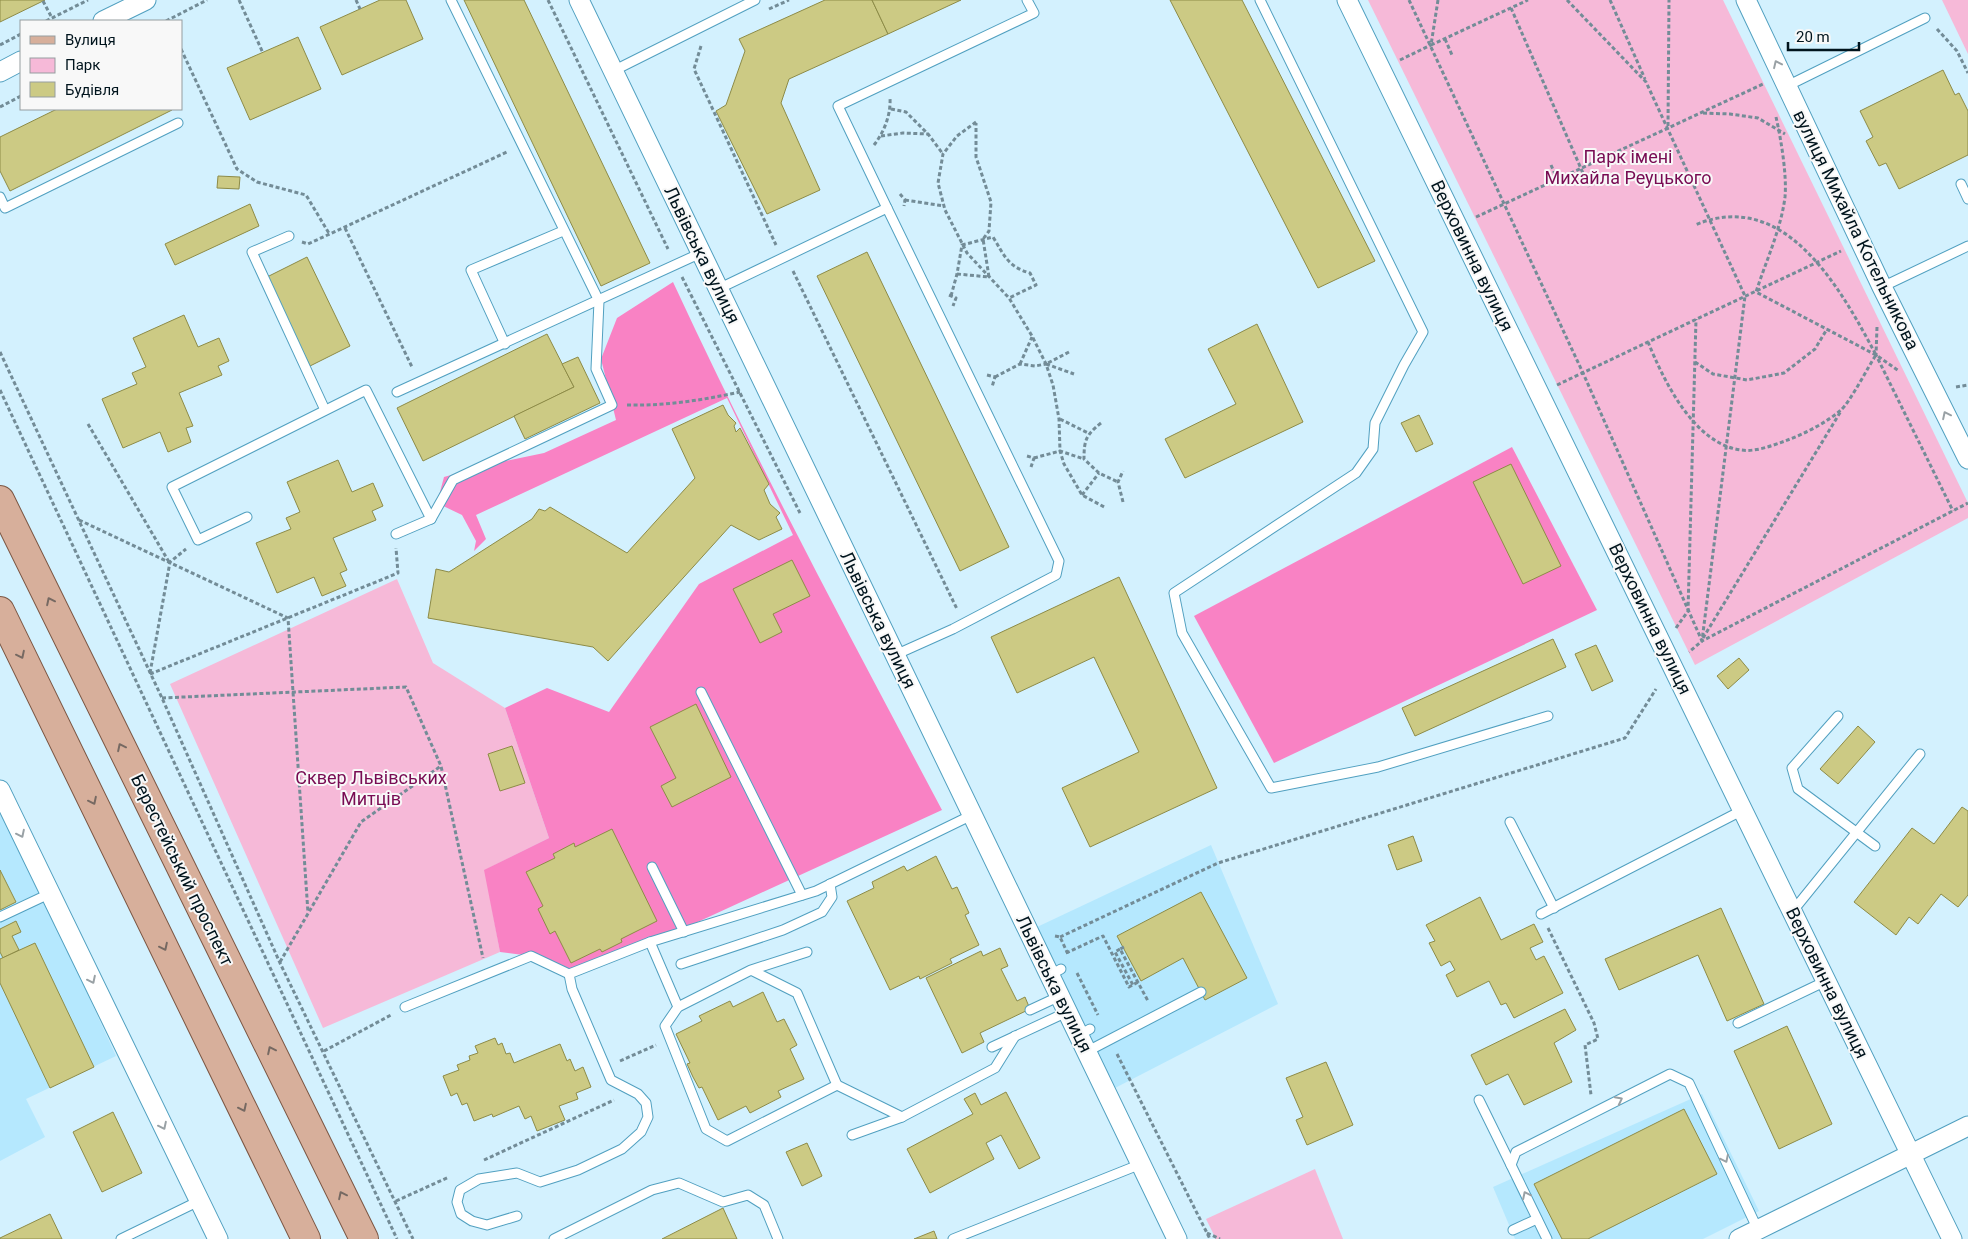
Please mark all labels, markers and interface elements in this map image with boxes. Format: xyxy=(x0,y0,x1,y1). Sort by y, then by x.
legend xyxy=(20,20,182,110)
scale bar xyxy=(1788,20,1859,52)
text: 20 m xyxy=(1796,28,1830,46)
text: Вулиця xyxy=(65,31,116,49)
text: Парк xyxy=(65,56,100,74)
one-way arrow xyxy=(1772,60,1783,69)
text: Будівля xyxy=(65,81,119,99)
street label: вулиця Михайла Котельникова xyxy=(1789,107,1924,353)
park label: Парк імені Михайла Реуцького xyxy=(1545,146,1711,188)
street label: Верховинна вулиця xyxy=(1427,177,1518,335)
street label: Львівська вулиця xyxy=(660,183,745,327)
one-way arrow xyxy=(1942,411,1953,420)
street label: Верховинна вулиця xyxy=(1605,540,1696,698)
street label: Львівська вулиця xyxy=(836,548,921,692)
one-way arrow xyxy=(46,597,56,606)
one-way arrow xyxy=(15,649,25,658)
one-way arrow xyxy=(117,743,128,752)
park label: Сквер Львівських Митців xyxy=(295,767,447,809)
street label: Берестейський проспект xyxy=(127,771,238,969)
one-way arrow xyxy=(86,795,96,804)
one-way arrow xyxy=(15,829,26,838)
street label: Верховинна вулиця xyxy=(1782,904,1873,1062)
street label: Львівська вулиця xyxy=(1012,912,1097,1056)
one-way arrow xyxy=(158,942,168,951)
one-way arrow xyxy=(86,975,97,984)
one-way arrow xyxy=(267,1046,277,1055)
one-way arrow xyxy=(1614,1096,1623,1106)
one-way arrow xyxy=(237,1103,247,1112)
one-way arrow xyxy=(157,1121,167,1130)
one-way arrow xyxy=(1719,1154,1730,1163)
one-way arrow xyxy=(338,1191,349,1200)
one-way arrow xyxy=(1522,1191,1532,1200)

